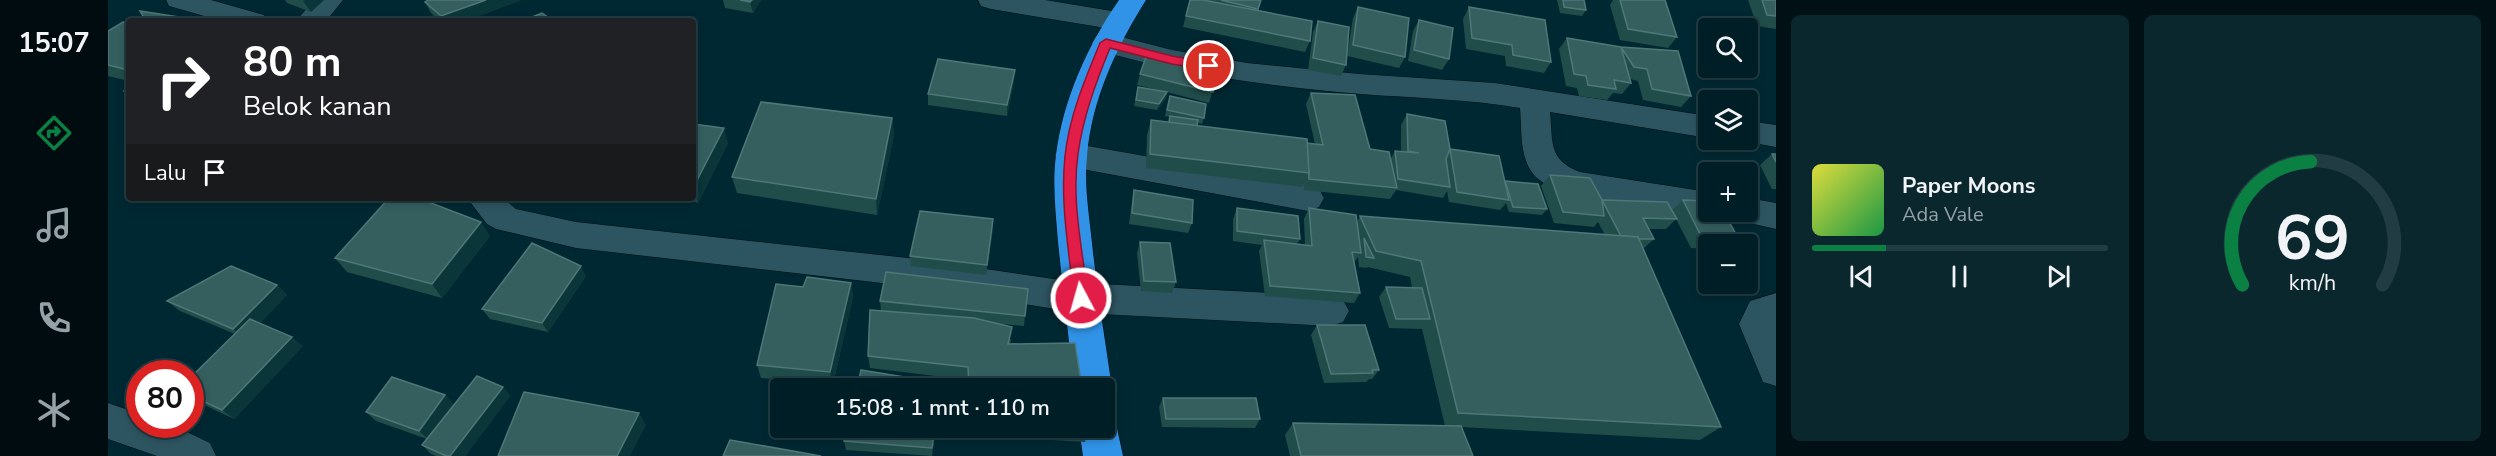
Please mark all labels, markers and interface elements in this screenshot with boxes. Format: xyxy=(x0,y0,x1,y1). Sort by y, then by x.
map controls xyxy=(1698,18,1758,294)
button: search xyxy=(1698,18,1758,78)
text: 15:07 xyxy=(18,25,90,62)
text: 80 m xyxy=(243,34,342,91)
pin xyxy=(1183,40,1234,91)
icon: right xyxy=(144,42,222,120)
icon: arrive xyxy=(1192,49,1225,82)
text: Belok kanan xyxy=(243,88,392,125)
button: layers xyxy=(1698,90,1758,150)
icon: directions xyxy=(33,112,75,154)
icon: arrive xyxy=(198,156,231,189)
text: Lalu xyxy=(144,158,186,188)
button: + xyxy=(1698,162,1758,222)
text: Paper Moons xyxy=(1902,171,2036,201)
text: 69 xyxy=(2275,196,2350,281)
text: Ada Vale xyxy=(1902,201,1984,228)
icon: music xyxy=(33,204,75,246)
button: − xyxy=(1698,234,1758,294)
icon: previous xyxy=(1845,260,1878,293)
icon: pause xyxy=(1943,260,1976,293)
icon: next xyxy=(2042,260,2075,293)
position arrow xyxy=(1049,266,1113,330)
text: km/h xyxy=(2289,268,2336,298)
icon: phone xyxy=(33,297,75,339)
speed limit sign: 80 xyxy=(126,360,204,438)
icon: climate xyxy=(33,389,75,431)
text: 15:08 · 1 mnt · 110 m xyxy=(835,393,1050,423)

